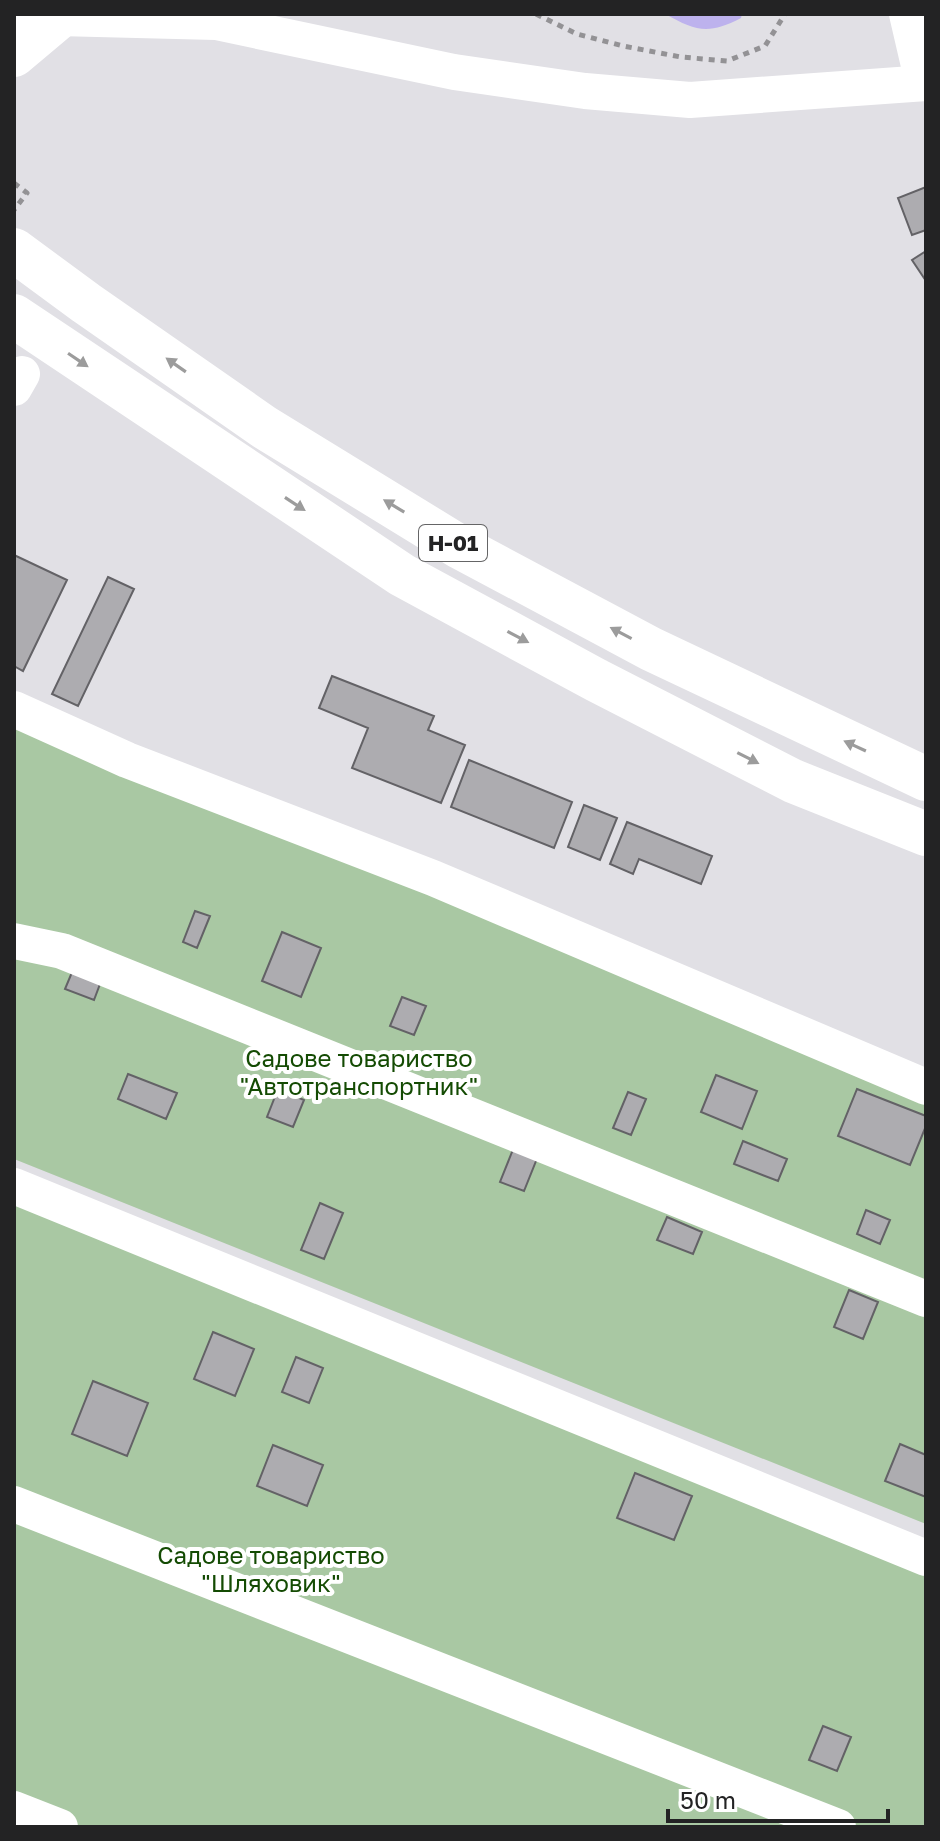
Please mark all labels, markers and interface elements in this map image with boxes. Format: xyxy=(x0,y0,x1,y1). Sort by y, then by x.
one-way arrow xyxy=(68,352,89,367)
one-way arrow xyxy=(165,358,186,373)
one-way arrow xyxy=(284,496,305,511)
one-way arrow xyxy=(383,500,405,514)
road number: Н-01 xyxy=(419,525,487,561)
one-way arrow xyxy=(610,626,632,640)
one-way arrow xyxy=(506,631,529,644)
one-way arrow xyxy=(844,739,867,753)
one-way arrow xyxy=(737,751,760,764)
park label: Садове товариство "Автотранспортник" xyxy=(240,1043,478,1100)
park label: Садове товариство "Шляховик" xyxy=(157,1540,385,1597)
scale bar xyxy=(668,1773,888,1823)
text: 50 m xyxy=(680,1785,736,1814)

